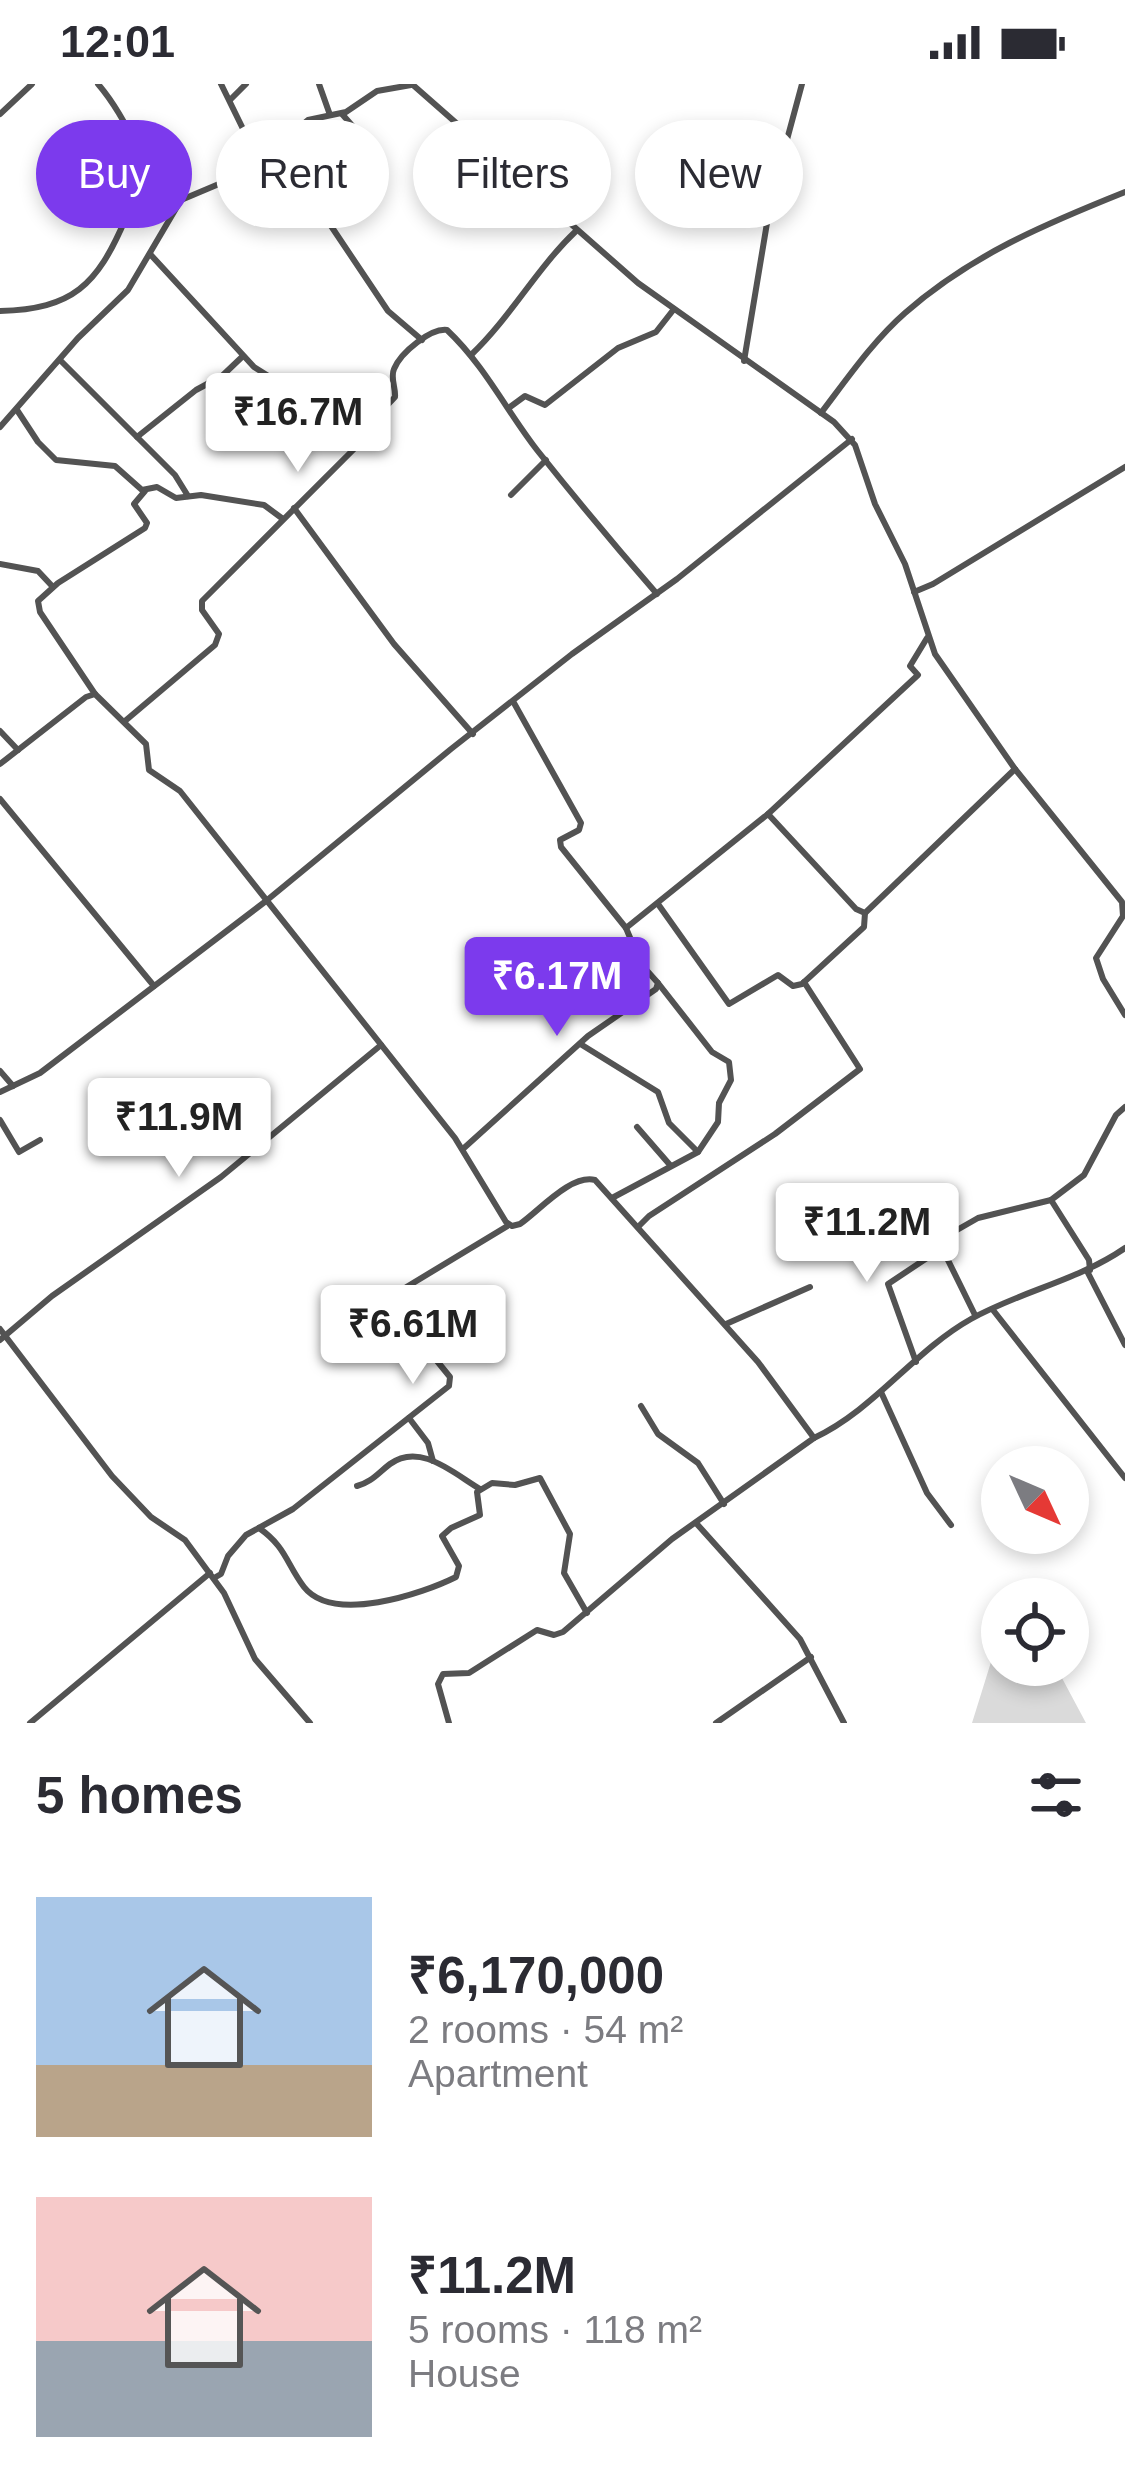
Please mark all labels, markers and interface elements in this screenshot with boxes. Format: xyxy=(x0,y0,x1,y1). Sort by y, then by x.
text: 12:01 xyxy=(60,16,175,67)
chip: Buy xyxy=(36,120,192,228)
chip: Rent xyxy=(216,120,389,228)
chip: Filters xyxy=(413,120,611,228)
chip: New xyxy=(635,120,803,228)
pin: ₹16.7M xyxy=(200,373,396,475)
text: ₹16.7M xyxy=(233,390,363,433)
pin: ₹6.17M xyxy=(459,937,655,1039)
text: ₹6.17M xyxy=(492,954,622,997)
pin: ₹11.9M xyxy=(81,1078,277,1180)
text: ₹11.9M xyxy=(115,1095,243,1138)
pin: ₹11.2M xyxy=(769,1183,965,1285)
text: ₹11.2M xyxy=(803,1200,931,1243)
pin: ₹6.61M xyxy=(315,1285,511,1387)
text: ₹6.61M xyxy=(348,1302,478,1345)
north arrow xyxy=(981,1446,1089,1554)
map controls xyxy=(981,1446,1089,1686)
button: locate xyxy=(981,1578,1089,1686)
icon: filters xyxy=(1023,1762,1089,1828)
text: 5 homes xyxy=(36,1767,243,1824)
icon: home xyxy=(132,1945,276,2089)
text: ₹6,170,000 xyxy=(408,1947,664,2004)
text: 2 rooms · 54 m² xyxy=(408,2008,683,2051)
text: Apartment xyxy=(408,2052,588,2095)
icon: home xyxy=(132,2245,276,2389)
text: ₹11.2M xyxy=(408,2247,576,2304)
text: 5 rooms · 118 m² xyxy=(408,2308,702,2351)
text: House xyxy=(408,2352,521,2395)

